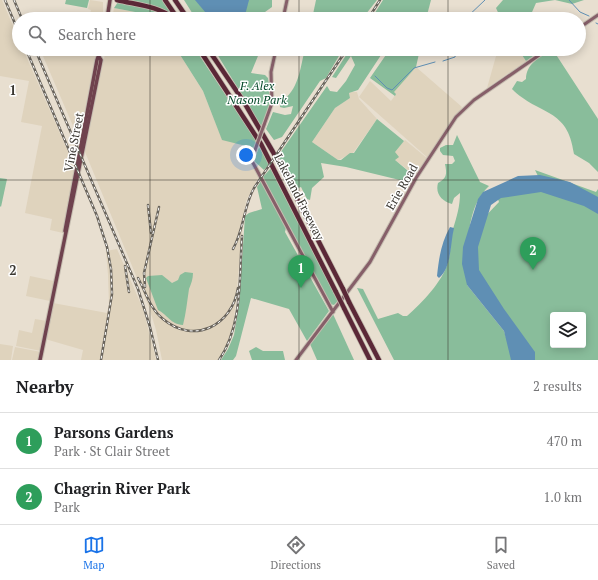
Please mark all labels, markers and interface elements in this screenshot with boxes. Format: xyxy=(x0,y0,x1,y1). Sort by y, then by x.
search box xyxy=(12,12,586,56)
icon: search xyxy=(26,23,48,45)
text: Search here xyxy=(58,24,136,44)
park label: F. Alex Nason Park xyxy=(226,78,287,107)
text: 1 xyxy=(9,81,17,99)
street label: Vine Street xyxy=(60,111,87,173)
your location xyxy=(236,145,256,165)
street label: Lakeland Freeway xyxy=(271,151,328,243)
street label: Erie Road xyxy=(382,161,421,213)
pin: 2 xyxy=(520,237,546,270)
pin: 1 xyxy=(288,255,314,288)
text: 2 xyxy=(9,261,17,279)
map controls xyxy=(550,312,586,348)
button: layers xyxy=(550,312,586,348)
text: Nearby xyxy=(16,375,74,398)
text: 2 results xyxy=(533,377,582,395)
text: Parsons Gardens xyxy=(54,422,173,442)
text: 1 xyxy=(25,432,33,450)
text: 470 m xyxy=(547,432,582,450)
text: Park · St Clair Street xyxy=(54,442,170,460)
text: Chagrin River Park xyxy=(54,478,190,498)
text: 2 xyxy=(25,488,33,506)
text: 1.0 km xyxy=(543,488,582,506)
text: Park xyxy=(54,498,80,516)
tab: Map xyxy=(83,534,105,572)
tab: Directions xyxy=(270,534,321,572)
tab: Saved xyxy=(487,534,515,572)

